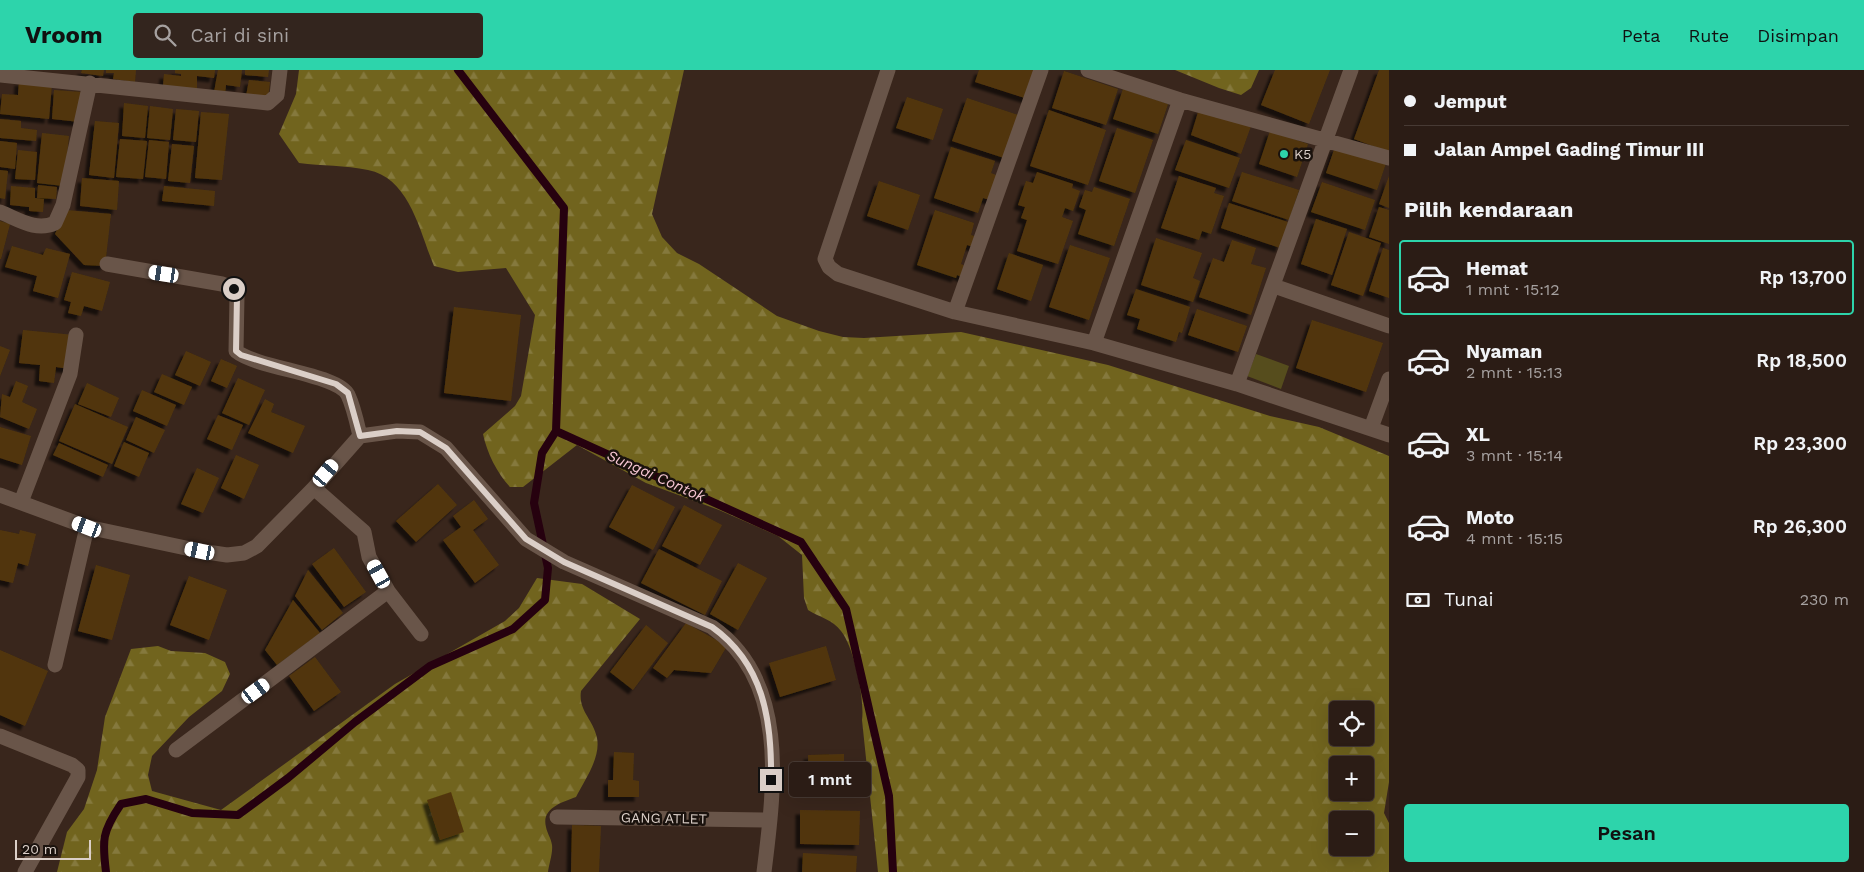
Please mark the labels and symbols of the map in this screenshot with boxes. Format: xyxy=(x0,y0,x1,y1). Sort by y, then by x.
place label: K5 xyxy=(1294,146,1311,162)
marker: K5 xyxy=(1278,148,1290,160)
car xyxy=(148,264,179,284)
route start xyxy=(223,278,245,300)
water label: Sungai Contok xyxy=(604,446,709,506)
car xyxy=(310,457,341,489)
car xyxy=(70,515,103,539)
car xyxy=(183,541,216,561)
car xyxy=(365,557,392,591)
car xyxy=(239,676,272,706)
callout: 1 mnt xyxy=(788,762,871,798)
route end xyxy=(760,769,782,791)
street label: GANG ATLET xyxy=(621,809,708,827)
scale bar xyxy=(15,837,91,860)

